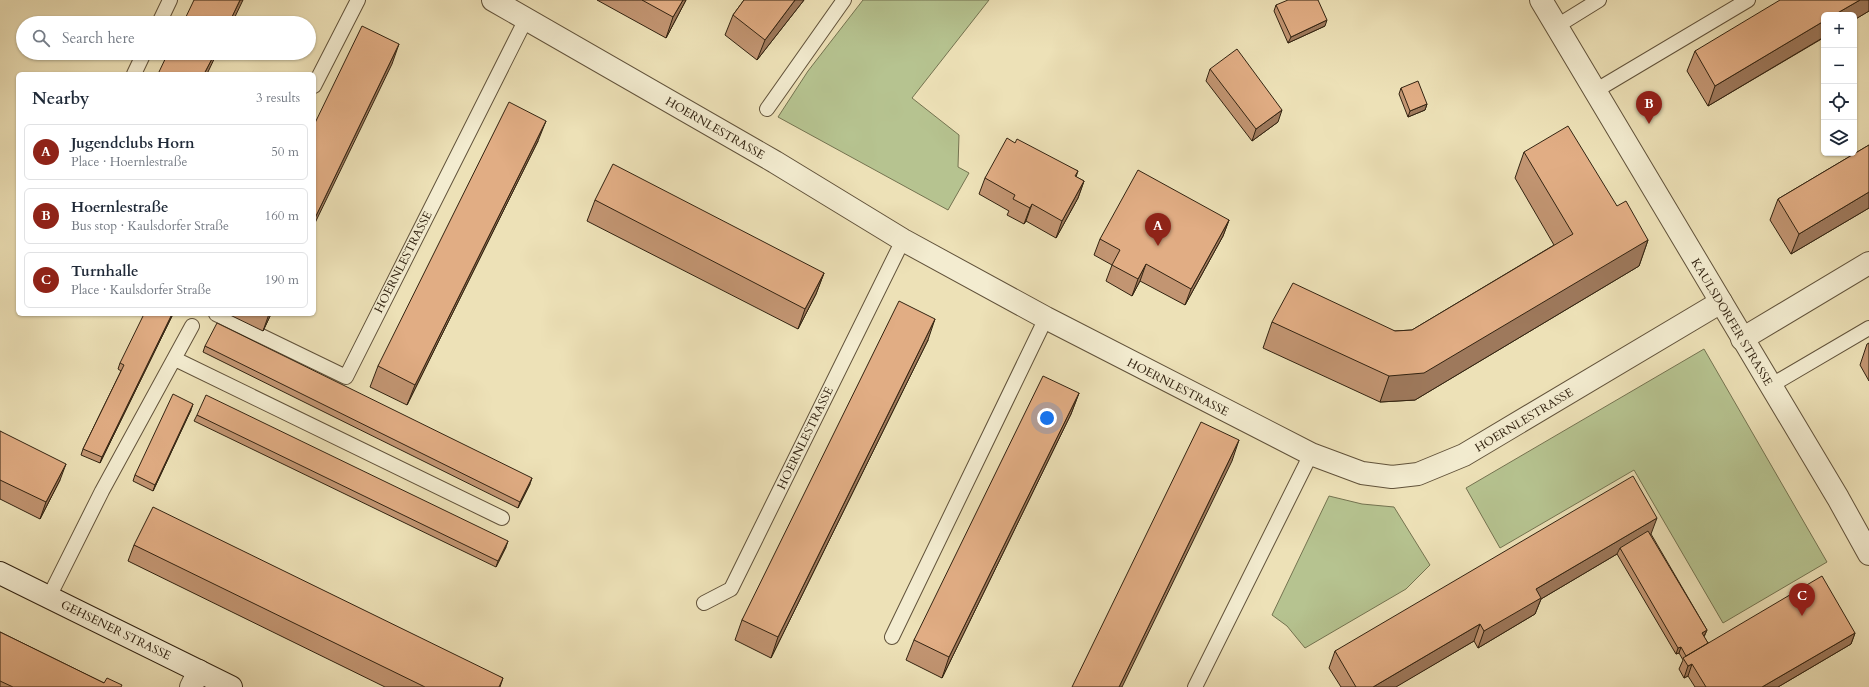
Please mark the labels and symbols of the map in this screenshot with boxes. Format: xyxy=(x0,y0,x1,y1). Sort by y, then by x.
pin: B xyxy=(1636,91,1662,124)
street label: HOERNLESTRASSE xyxy=(662,93,768,163)
street label: HOERNLESTRASSE xyxy=(370,208,436,316)
pin: A xyxy=(1145,213,1171,246)
street label: KAULSDORFER STRASSE xyxy=(1688,255,1776,389)
street label: HOERNLESTRASSE xyxy=(1124,354,1232,420)
street label: HOERNLESTRASSE xyxy=(773,384,837,492)
street label: HOERNLESTRASSE xyxy=(1472,384,1576,456)
your location xyxy=(1037,408,1057,428)
pin: C xyxy=(1789,583,1815,616)
street label: GEHSENER STRASSE xyxy=(58,596,174,664)

